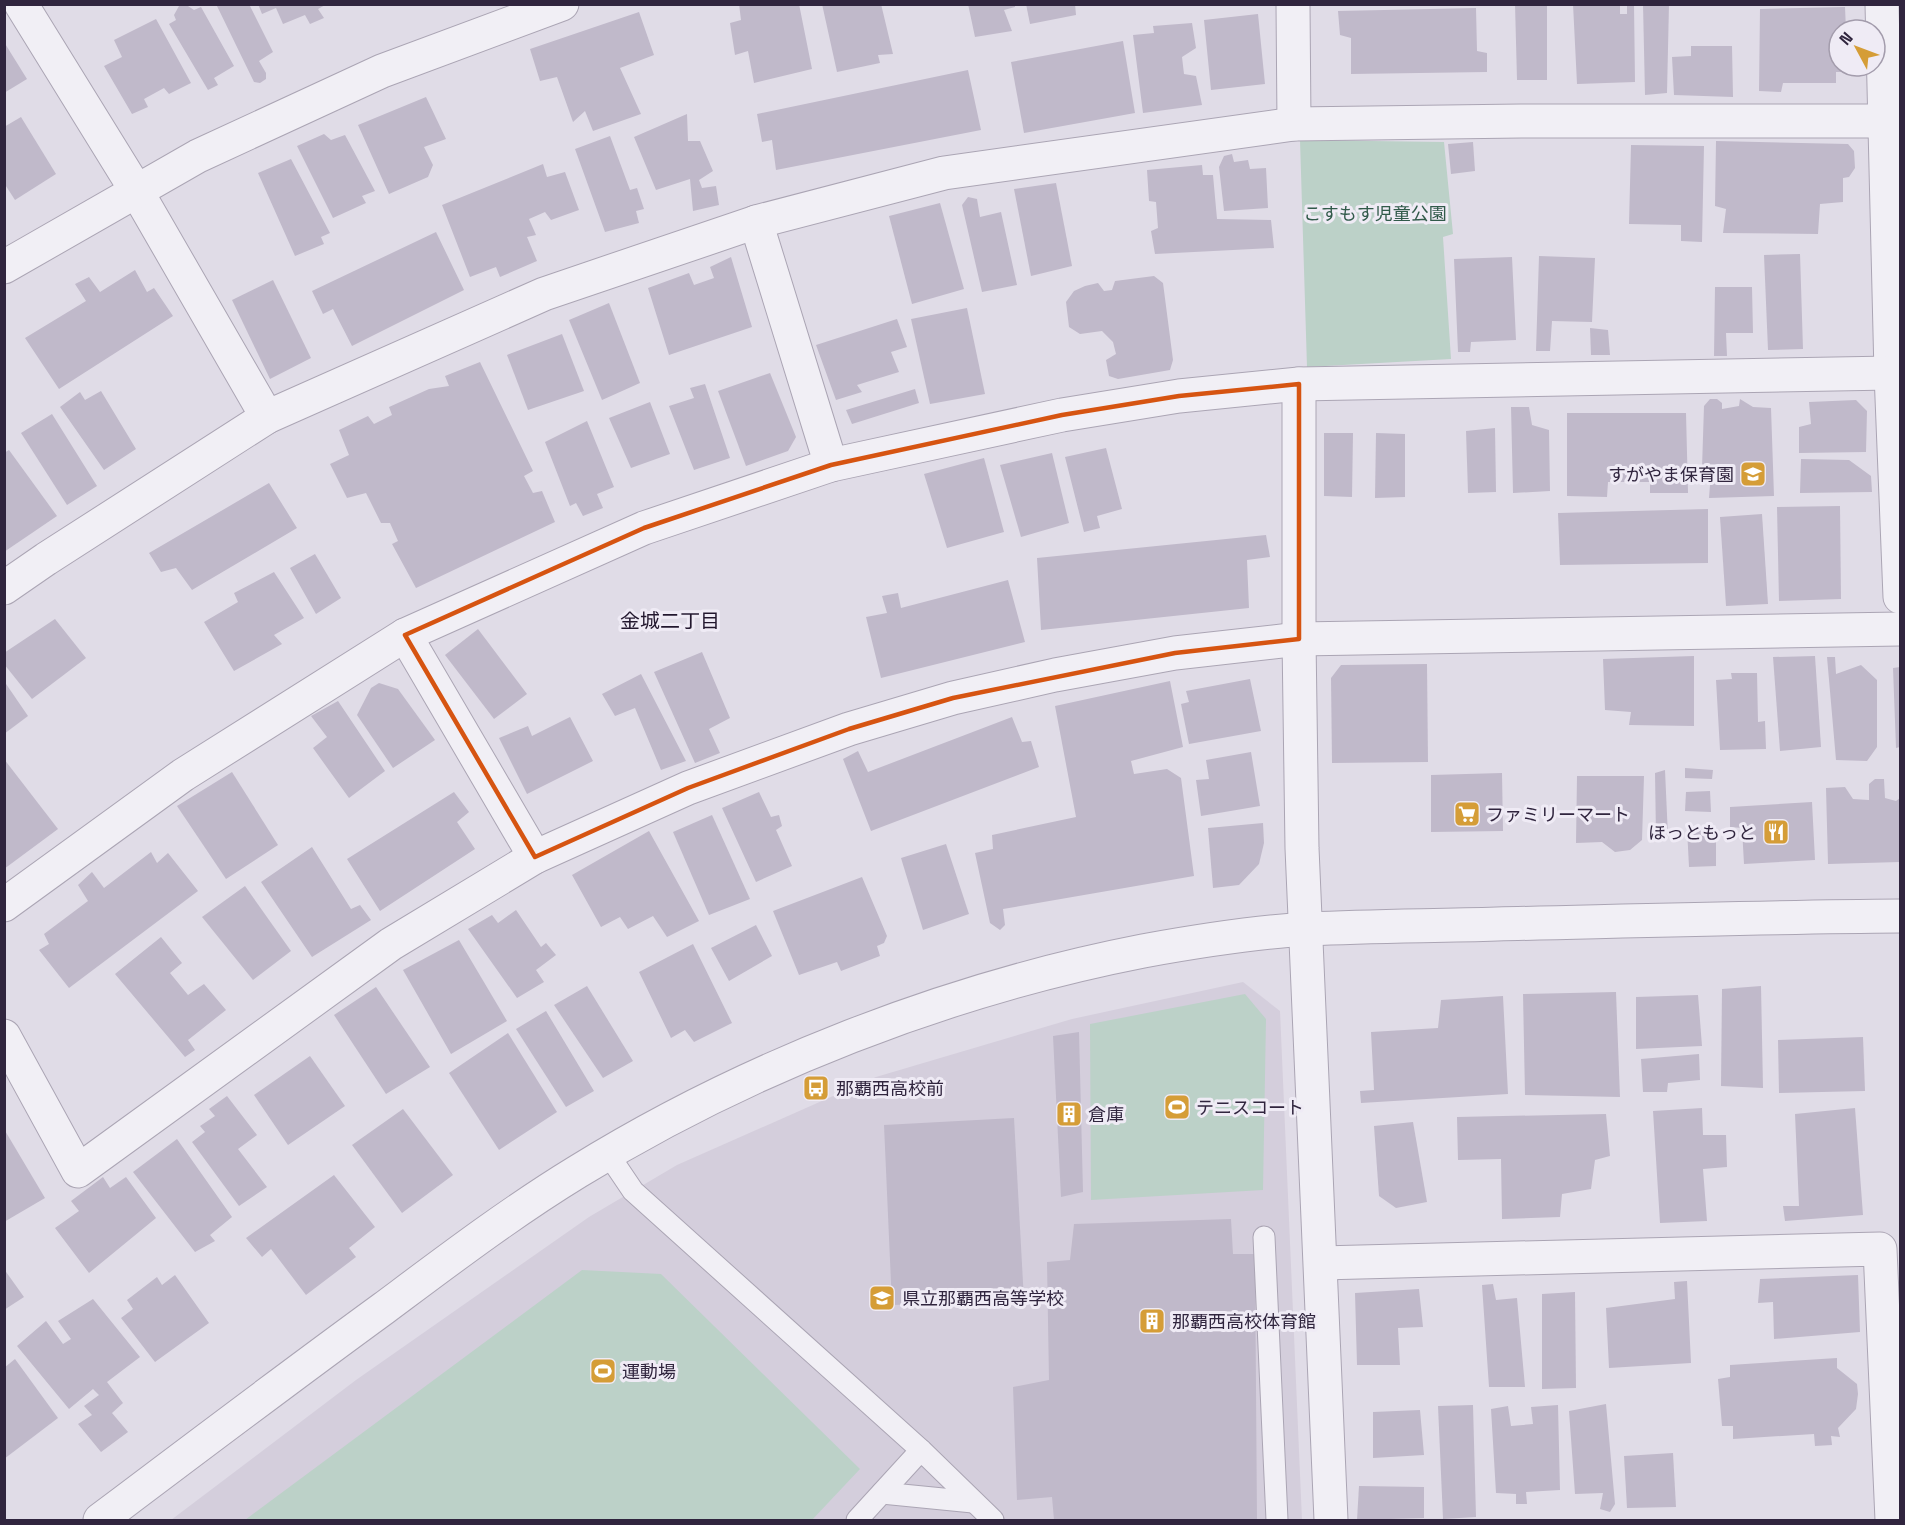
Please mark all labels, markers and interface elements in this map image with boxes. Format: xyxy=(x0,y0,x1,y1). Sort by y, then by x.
north arrow xyxy=(1827,18,1887,78)
text: N xyxy=(1835,28,1858,49)
park label: こすもす児童公園 xyxy=(1303,202,1447,225)
school or university icon: すがやま保育園 xyxy=(1738,459,1768,489)
place label: すがやま保育園 xyxy=(1608,463,1734,486)
district label: 金城二丁目 xyxy=(620,608,720,634)
supermarket icon: ファミリーマート xyxy=(1452,799,1482,829)
place label: ファミリーマート xyxy=(1486,803,1630,826)
restaurant icon: ほっともっと xyxy=(1761,817,1791,847)
place label: ほっともっと xyxy=(1648,821,1756,844)
bus stop icon: 那覇西高校前 xyxy=(801,1073,831,1103)
place label: 那覇西高校前 xyxy=(836,1077,944,1100)
sports icon: テニスコート xyxy=(1162,1092,1192,1122)
place label: テニスコート xyxy=(1196,1096,1304,1119)
building icon: 倉庫 xyxy=(1054,1099,1084,1129)
place label: 倉庫 xyxy=(1088,1103,1124,1126)
school or university icon: 県立那覇西高等学校 xyxy=(867,1283,897,1313)
place label: 県立那覇西高等学校 xyxy=(902,1287,1064,1310)
building icon: 那覇西高校体育館 xyxy=(1137,1306,1167,1336)
place label: 那覇西高校体育館 xyxy=(1172,1310,1316,1333)
sports icon: 運動場 xyxy=(588,1356,618,1386)
place label: 運動場 xyxy=(622,1360,676,1383)

